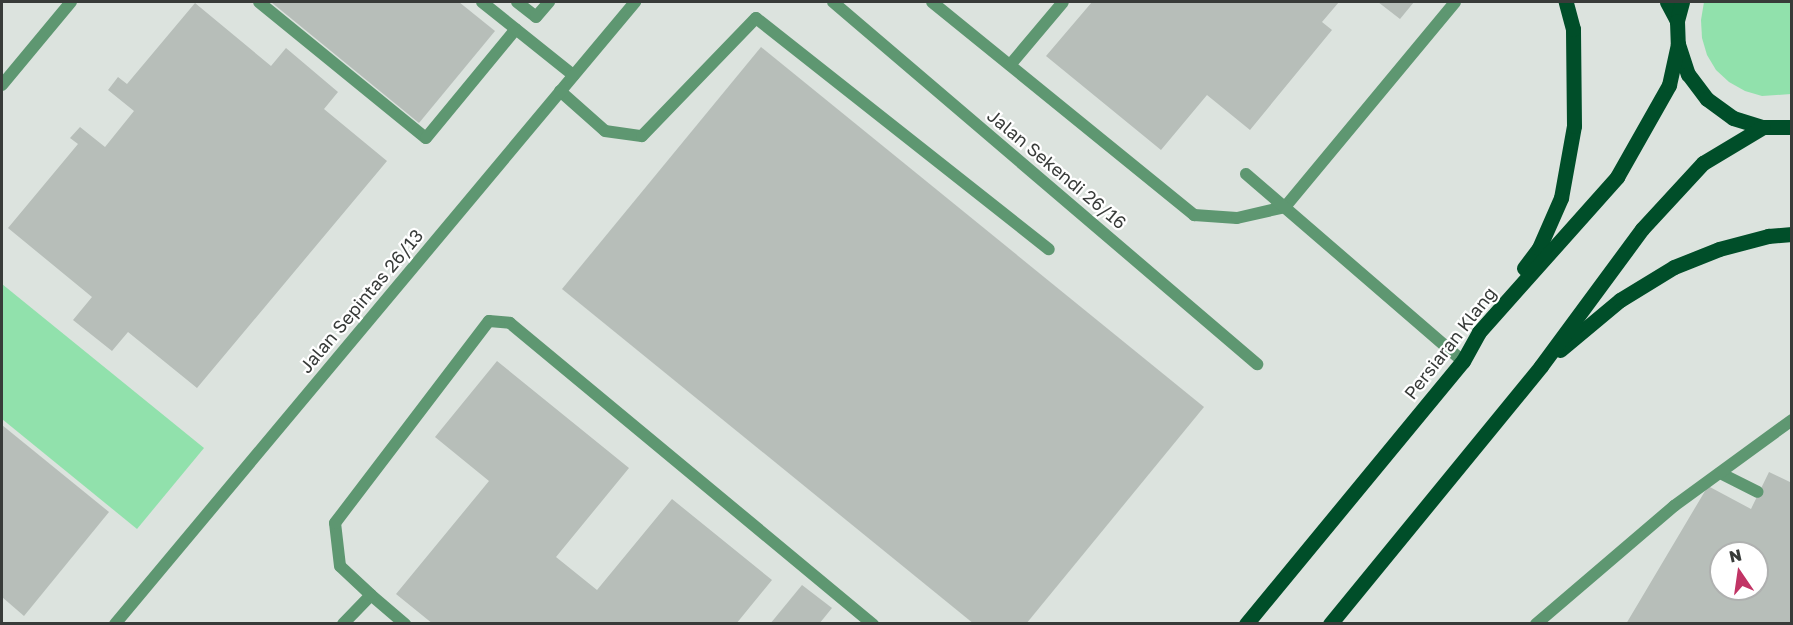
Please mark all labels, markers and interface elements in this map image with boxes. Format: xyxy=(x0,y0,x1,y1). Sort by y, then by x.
street label: Jalan Sekendi 26/16 xyxy=(983,105,1131,233)
street label: Jalan Sepintas 26/13 xyxy=(295,225,427,377)
street label: Persiaran Klang xyxy=(1399,283,1501,403)
north arrow xyxy=(1709,541,1769,601)
text: N xyxy=(1727,544,1744,567)

